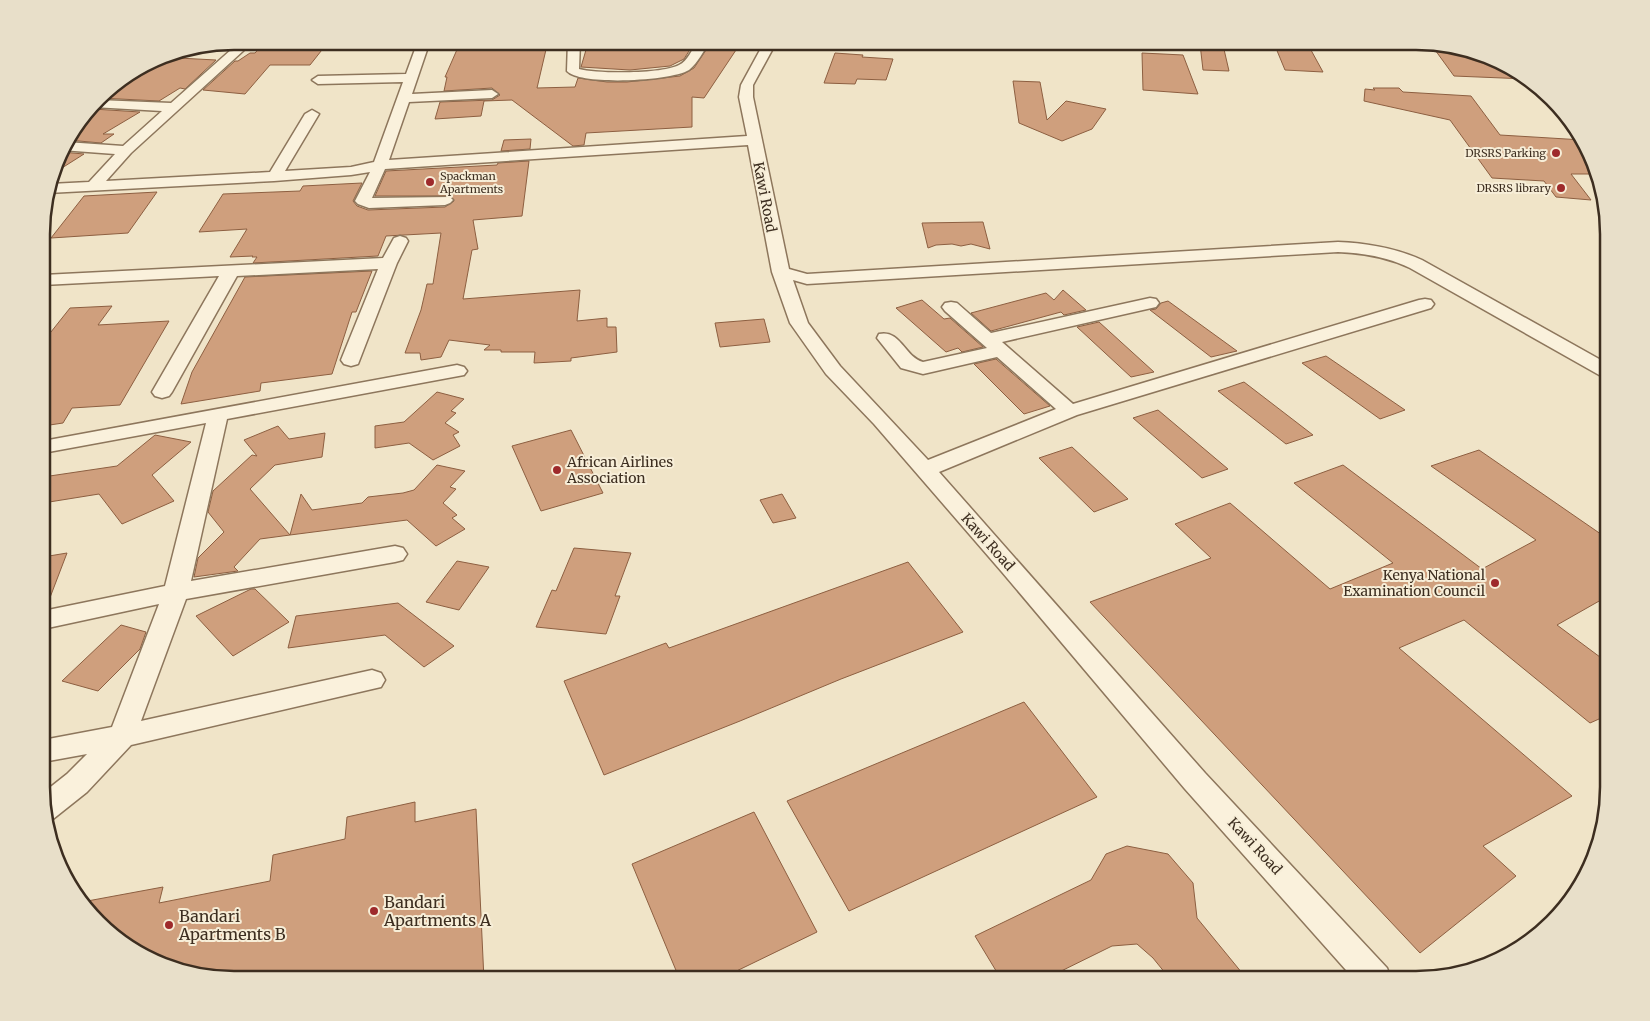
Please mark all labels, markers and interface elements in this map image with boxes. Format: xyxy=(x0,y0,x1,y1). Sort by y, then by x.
place label: DRSRS Parking xyxy=(1465,146,1546,160)
marker: DRSRS Parking xyxy=(1550,147,1562,159)
street label: Kawi Road xyxy=(749,160,781,234)
place label: Spackman Apartments xyxy=(439,169,503,196)
marker: Spackman Apartments xyxy=(424,176,436,188)
place label: DRSRS library xyxy=(1477,181,1552,195)
marker: DRSRS library xyxy=(1555,182,1567,194)
place label: African Airlines Association xyxy=(566,453,673,487)
marker: African Airlines Association xyxy=(551,464,563,476)
street label: Kawi Road xyxy=(957,509,1019,575)
place label: Kenya National Examination Council xyxy=(1343,566,1486,600)
marker: Kenya National Examination Council xyxy=(1489,577,1501,589)
street label: Kawi Road xyxy=(1224,814,1286,879)
place label: Bandari Apartments A xyxy=(383,892,492,930)
marker: Bandari Apartments A xyxy=(368,905,380,917)
place label: Bandari Apartments B xyxy=(178,906,286,944)
marker: Bandari Apartments B xyxy=(163,919,175,931)

